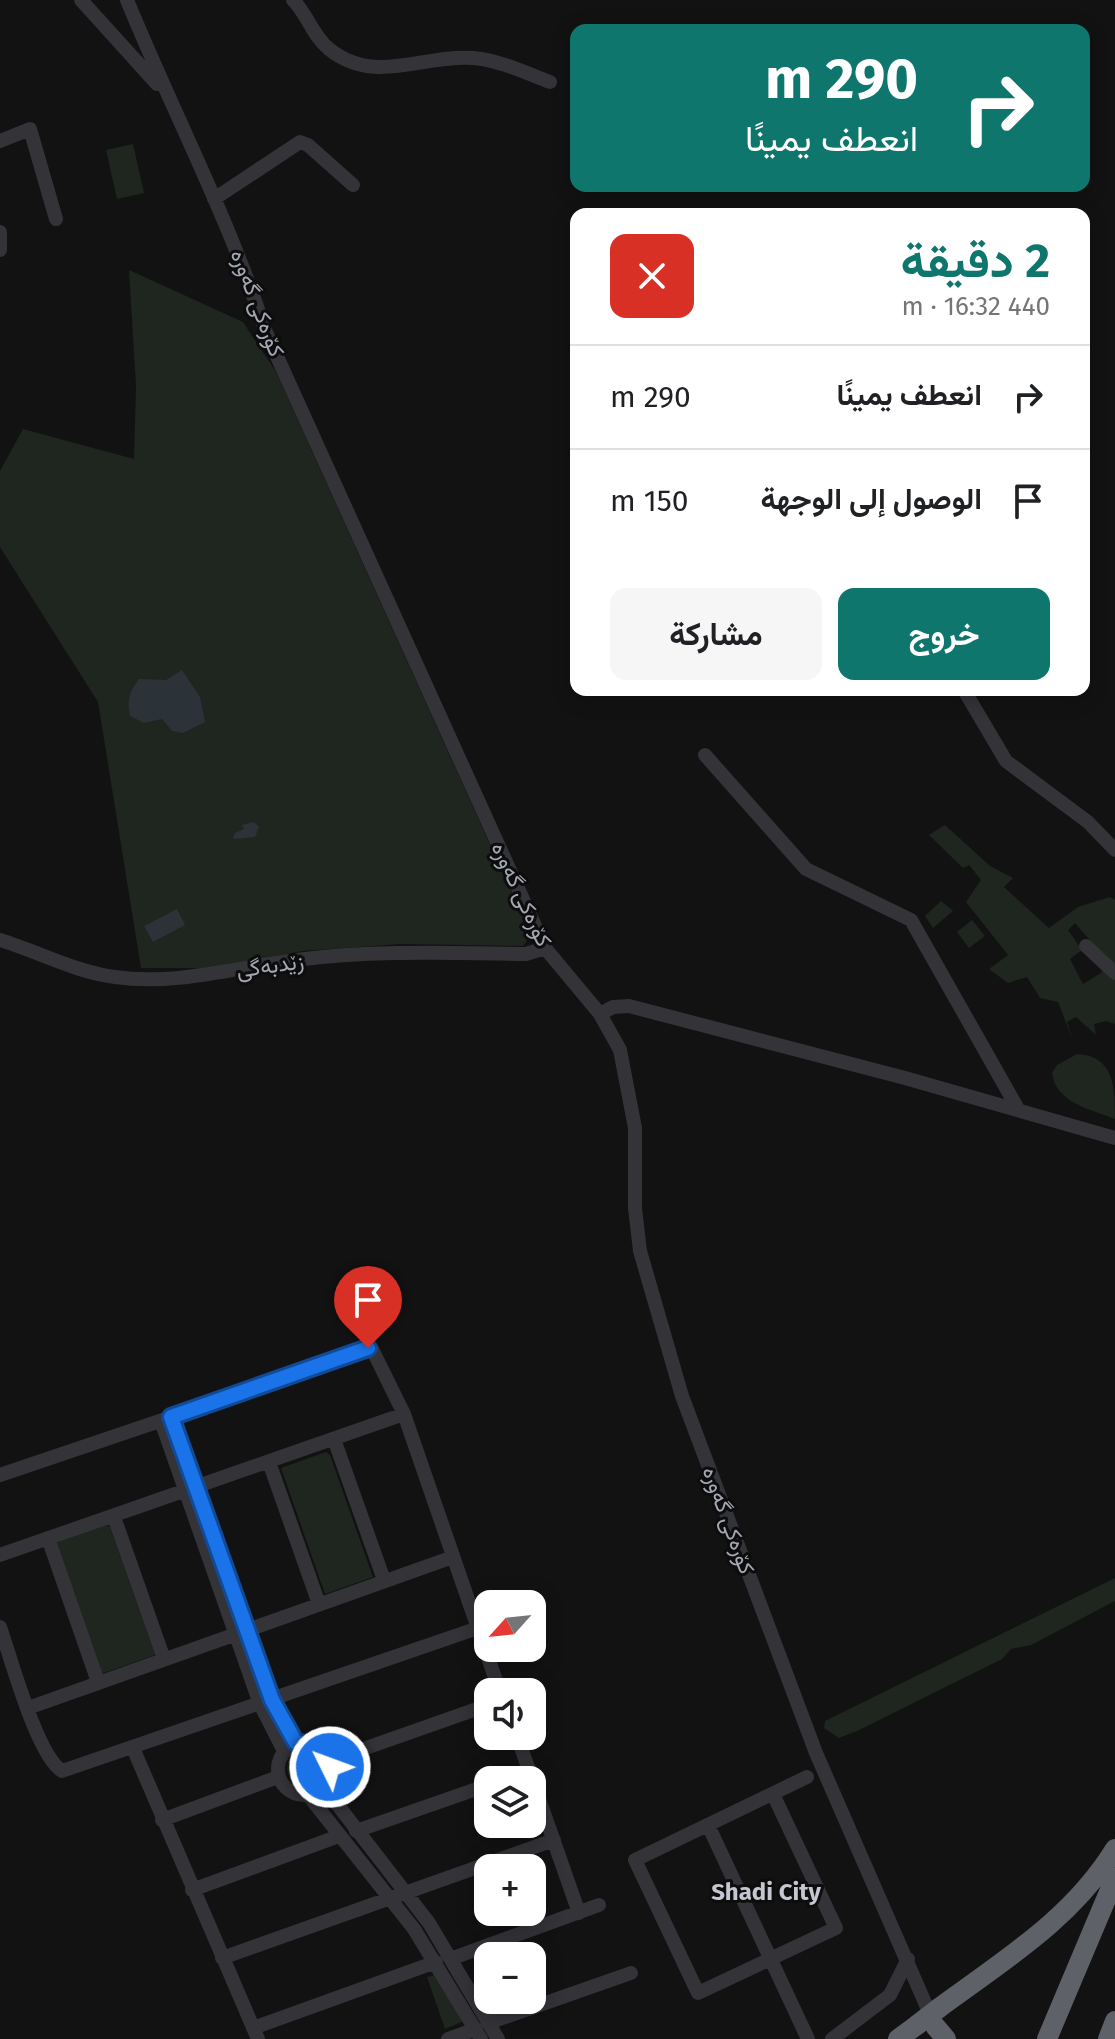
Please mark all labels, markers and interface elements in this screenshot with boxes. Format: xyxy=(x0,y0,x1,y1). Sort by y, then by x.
text: 290 m xyxy=(765,46,918,113)
icon: right xyxy=(946,56,1050,160)
text: انعطف يمينًا xyxy=(745,117,918,161)
text: 2 دقيقة xyxy=(901,232,1050,290)
button: close xyxy=(610,234,694,318)
street label: کۆرەکی گەورە xyxy=(225,246,290,361)
text: 440 m · 16:32 xyxy=(901,291,1050,322)
icon: right xyxy=(1006,375,1050,419)
text: انعطف يمينًا xyxy=(837,377,982,413)
text: 290 m xyxy=(610,379,691,415)
icon: arrive xyxy=(1006,479,1050,523)
text: الوصول إلى الوجهة xyxy=(760,481,982,517)
text: 150 m xyxy=(610,483,688,519)
button: مشاركة xyxy=(610,588,822,680)
button: خروج xyxy=(838,588,1050,680)
street label: کۆرەکی گەورە xyxy=(486,838,558,951)
street label: زێدبەگی xyxy=(235,947,306,984)
pin xyxy=(334,1266,402,1348)
icon: arrive xyxy=(346,1278,390,1322)
street label: کۆرەکی گەورە xyxy=(697,1463,761,1578)
north arrow xyxy=(474,1590,546,1662)
map controls xyxy=(474,1590,546,2014)
button: sound xyxy=(474,1678,546,1750)
position arrow xyxy=(288,1725,372,1809)
button: layers xyxy=(474,1766,546,1838)
button: + xyxy=(474,1854,546,1926)
district label: Shadi City xyxy=(711,1878,821,1906)
button: − xyxy=(474,1942,546,2014)

